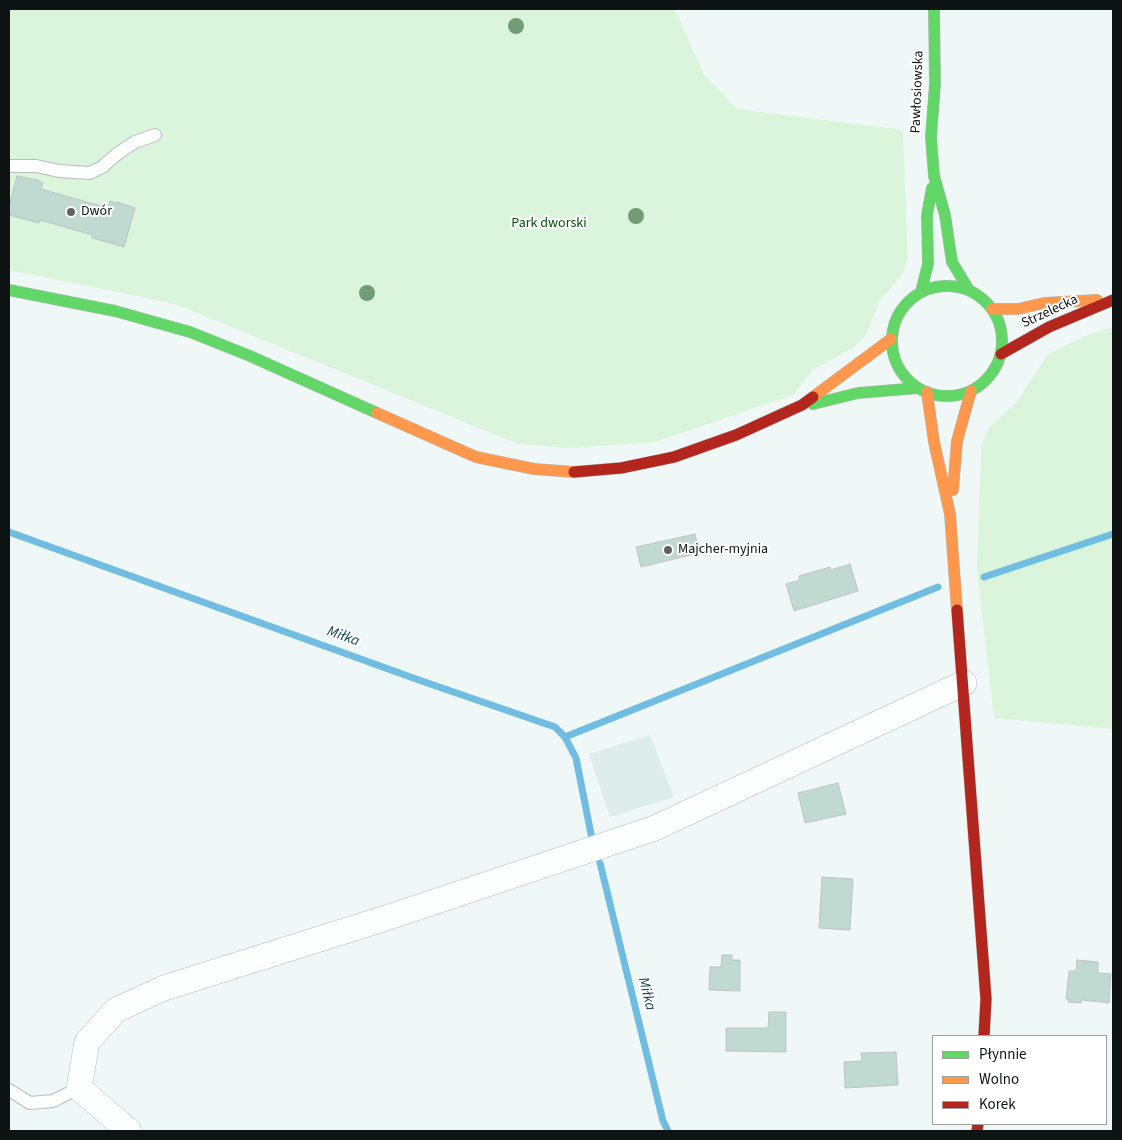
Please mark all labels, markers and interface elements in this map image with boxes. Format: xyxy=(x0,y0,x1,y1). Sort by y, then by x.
street label: Pawłosiowska xyxy=(908,50,928,134)
place label: Dwór xyxy=(81,204,112,220)
marker: Dwór xyxy=(65,206,77,218)
park label: Park dworski xyxy=(511,216,587,232)
street label: Strzelecka xyxy=(1019,292,1081,332)
place label: Majcher-myjnia xyxy=(678,542,768,558)
marker: Majcher-myjnia xyxy=(662,544,674,556)
water label: Miłka xyxy=(324,623,362,651)
water label: Miłka xyxy=(633,976,659,1012)
legend xyxy=(932,1035,1107,1125)
text: Płynnie xyxy=(979,1044,1027,1065)
text: Wolno xyxy=(979,1069,1019,1090)
text: Korek xyxy=(979,1094,1016,1115)

